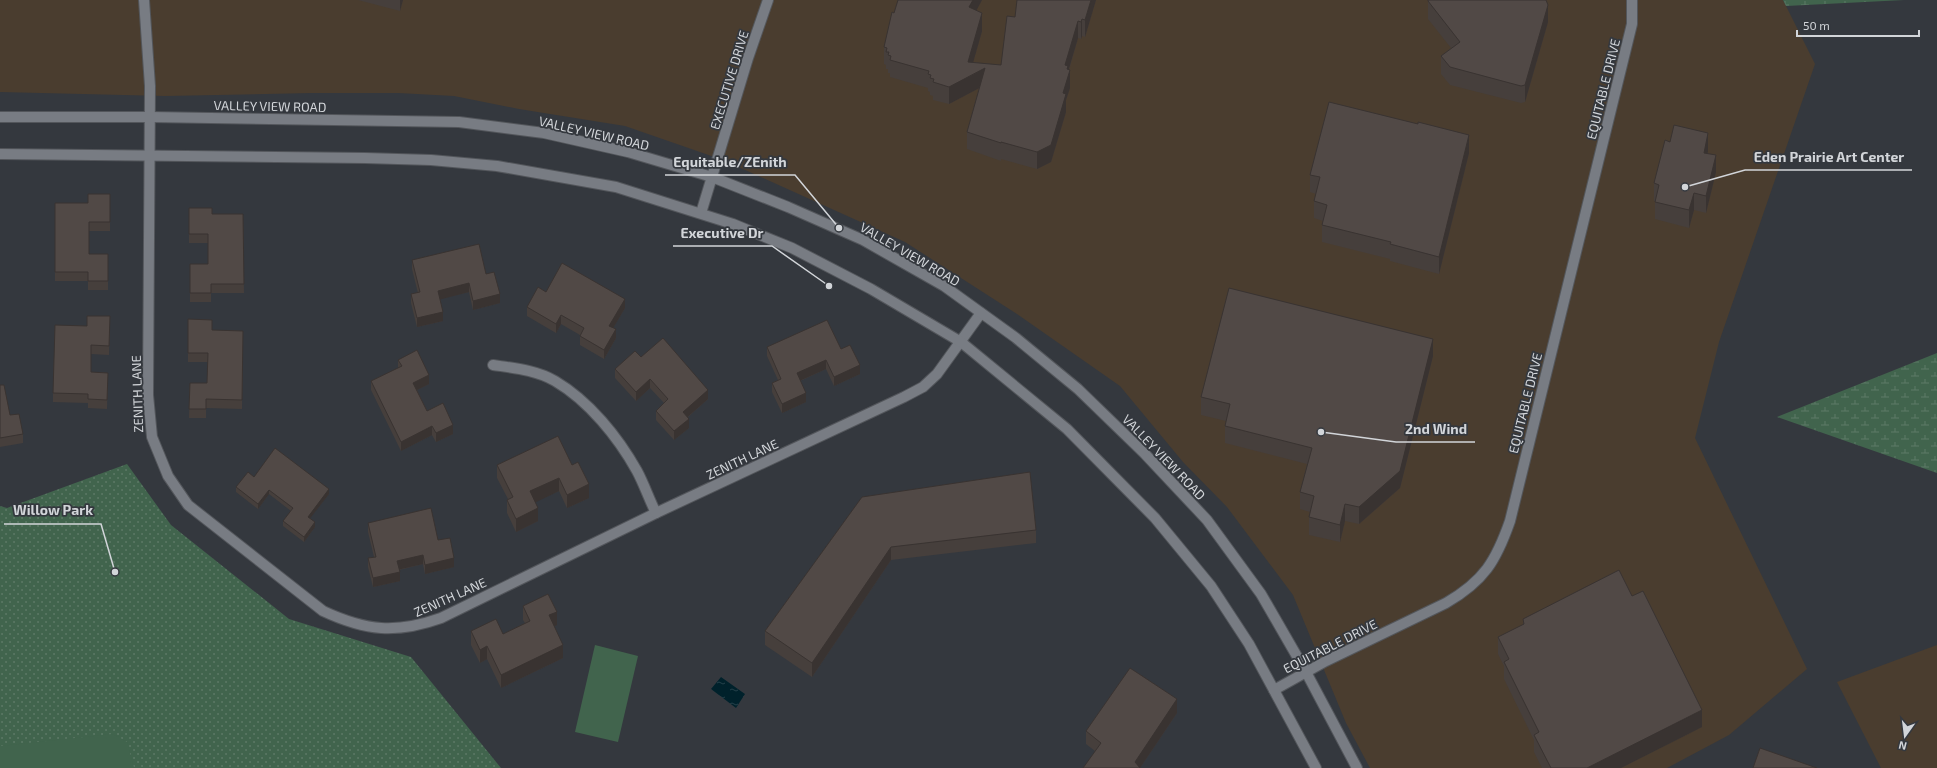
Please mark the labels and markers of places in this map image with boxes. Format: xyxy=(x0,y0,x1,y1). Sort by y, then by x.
callout: Eden Prairie Art Center xyxy=(1745,144,1912,170)
callout: Equitable/ZEnith xyxy=(665,149,795,175)
callout: Executive Dr xyxy=(673,220,772,246)
callout: 2nd Wind xyxy=(1396,416,1475,442)
callout: Willow Park xyxy=(4,498,101,524)

